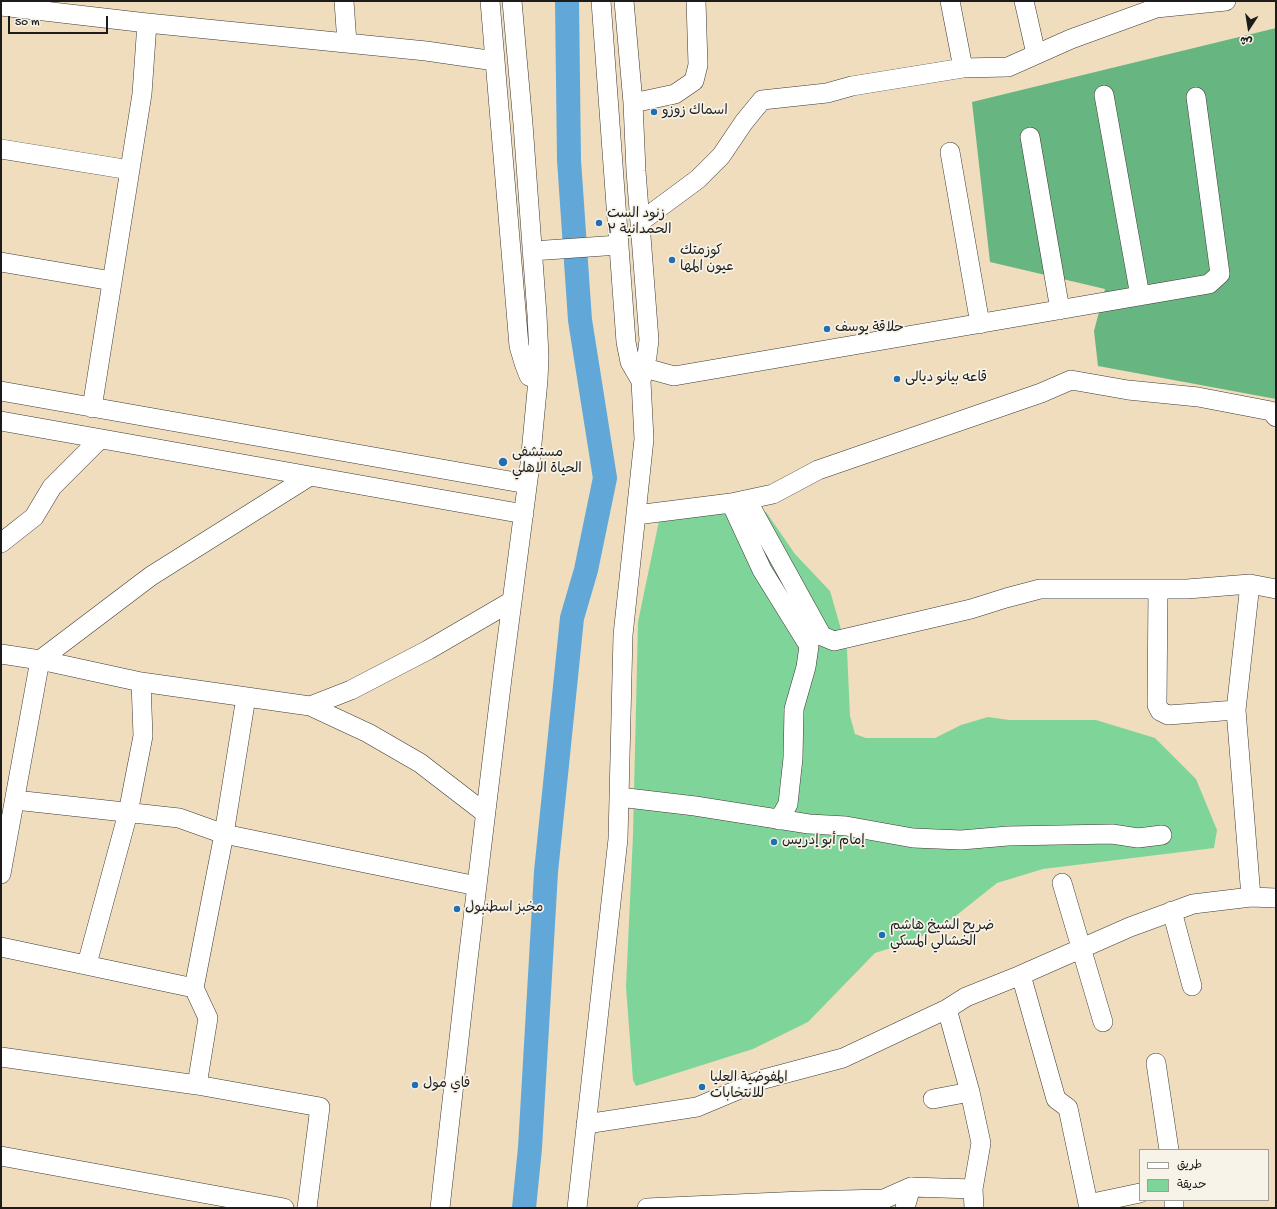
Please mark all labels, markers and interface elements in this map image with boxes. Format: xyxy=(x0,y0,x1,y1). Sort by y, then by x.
scale bar xyxy=(10,8,110,34)
north arrow xyxy=(1229,8,1269,48)
text: 50 m xyxy=(15,16,40,30)
text: ش xyxy=(1239,33,1254,47)
place label: اسماك زوزو xyxy=(662,104,728,120)
marker: اسماك زوزو xyxy=(649,107,659,117)
place label: زنود الست الحمدانية ٣ xyxy=(607,207,671,240)
marker: زنود الست الحمدانية ٣ xyxy=(594,218,604,228)
place label: كوزمتك عيون المها xyxy=(680,244,734,276)
marker: كوزمتك عيون المها xyxy=(667,255,677,265)
place label: حلاقة يوسف xyxy=(835,321,904,337)
marker: حلاقة يوسف xyxy=(822,324,832,334)
place label: قاعه بيانو ديالى xyxy=(905,371,987,387)
marker: قاعه بيانو ديالى xyxy=(892,374,902,384)
place label: مستشفى الحياة الاهلي xyxy=(512,446,582,478)
marker: مستشفى الحياة الاهلي xyxy=(497,456,509,468)
place label: إمام أبو إدريس xyxy=(782,834,865,850)
marker: إمام أبو إدريس xyxy=(769,837,779,847)
place label: مخبز اسطنبول xyxy=(465,901,543,917)
marker: مخبز اسطنبول xyxy=(452,904,462,914)
place label: ضريح الشيخ هاشم الخشالي المسكي xyxy=(890,919,994,952)
marker: ضريح الشيخ هاشم الخشالي المسكي xyxy=(877,930,887,940)
place label: المفوضية العليا للانتخابات xyxy=(710,1071,788,1104)
place label: فاي مول xyxy=(423,1077,470,1093)
marker: فاي مول xyxy=(410,1080,420,1090)
marker: المفوضية العليا للانتخابات xyxy=(697,1082,707,1092)
legend xyxy=(1139,1149,1269,1201)
text: طريق xyxy=(1177,1159,1202,1173)
text: حديقة xyxy=(1177,1179,1206,1193)

